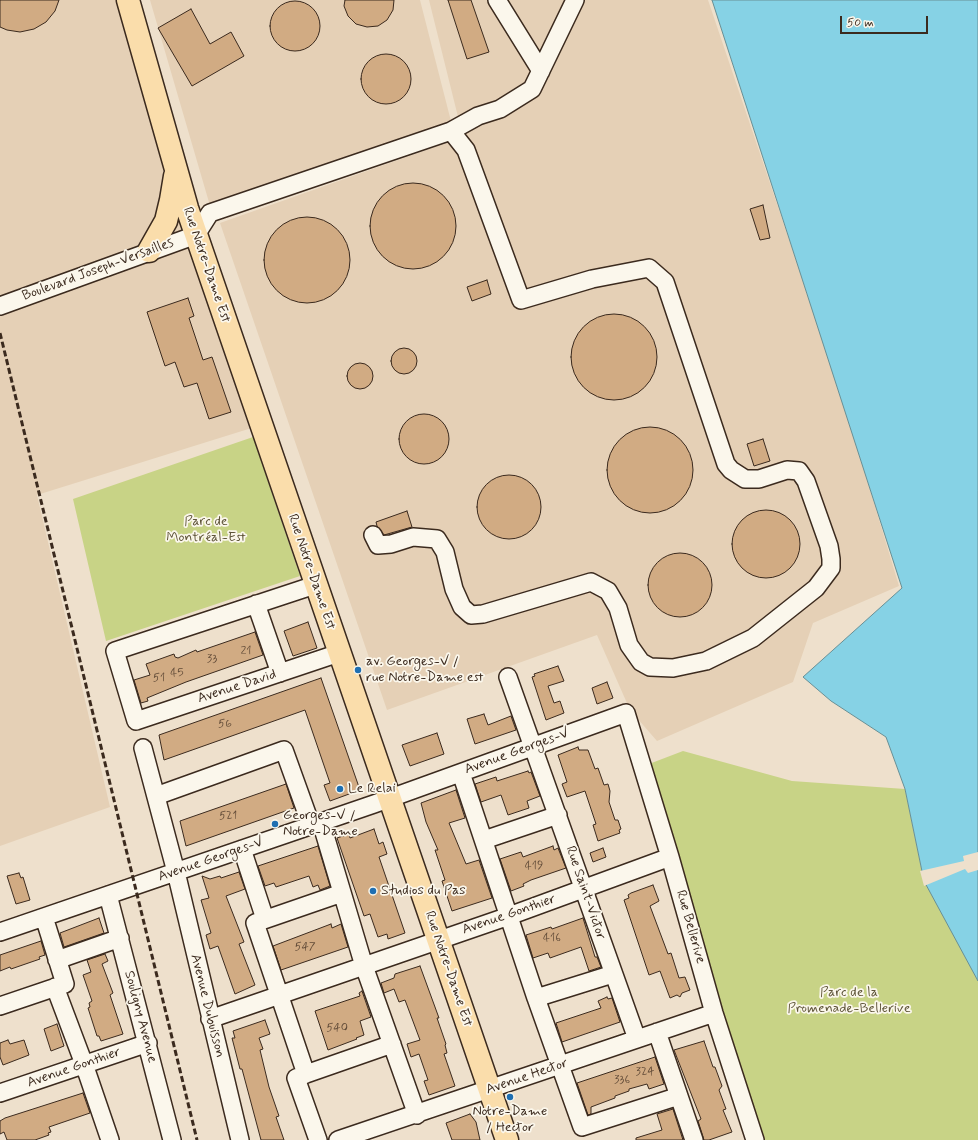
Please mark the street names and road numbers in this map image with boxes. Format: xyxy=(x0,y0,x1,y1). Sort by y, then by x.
street label: Rue Notre-Dame Est xyxy=(178,205,234,325)
street label: Boulevard Joseph-Versailles xyxy=(20,235,176,305)
street label: Rue Notre-Dame Est xyxy=(283,512,339,632)
street label: Avenue David xyxy=(195,666,279,708)
street label: Avenue Georges-V xyxy=(462,725,572,779)
street label: Avenue Georges-V xyxy=(156,834,266,886)
street label: Rue Saint-Victor xyxy=(561,844,609,942)
street label: Rue Bellerive xyxy=(671,888,709,966)
street label: Avenue Gonthier xyxy=(460,891,558,939)
street label: Rue Notre-Dame Est xyxy=(420,909,476,1029)
street label: Avenue Dubuisson xyxy=(186,952,228,1060)
street label: Souligny Avenue xyxy=(120,969,160,1065)
street label: Avenue Gonthier xyxy=(25,1044,123,1092)
street label: Avenue Hector xyxy=(484,1055,570,1099)

